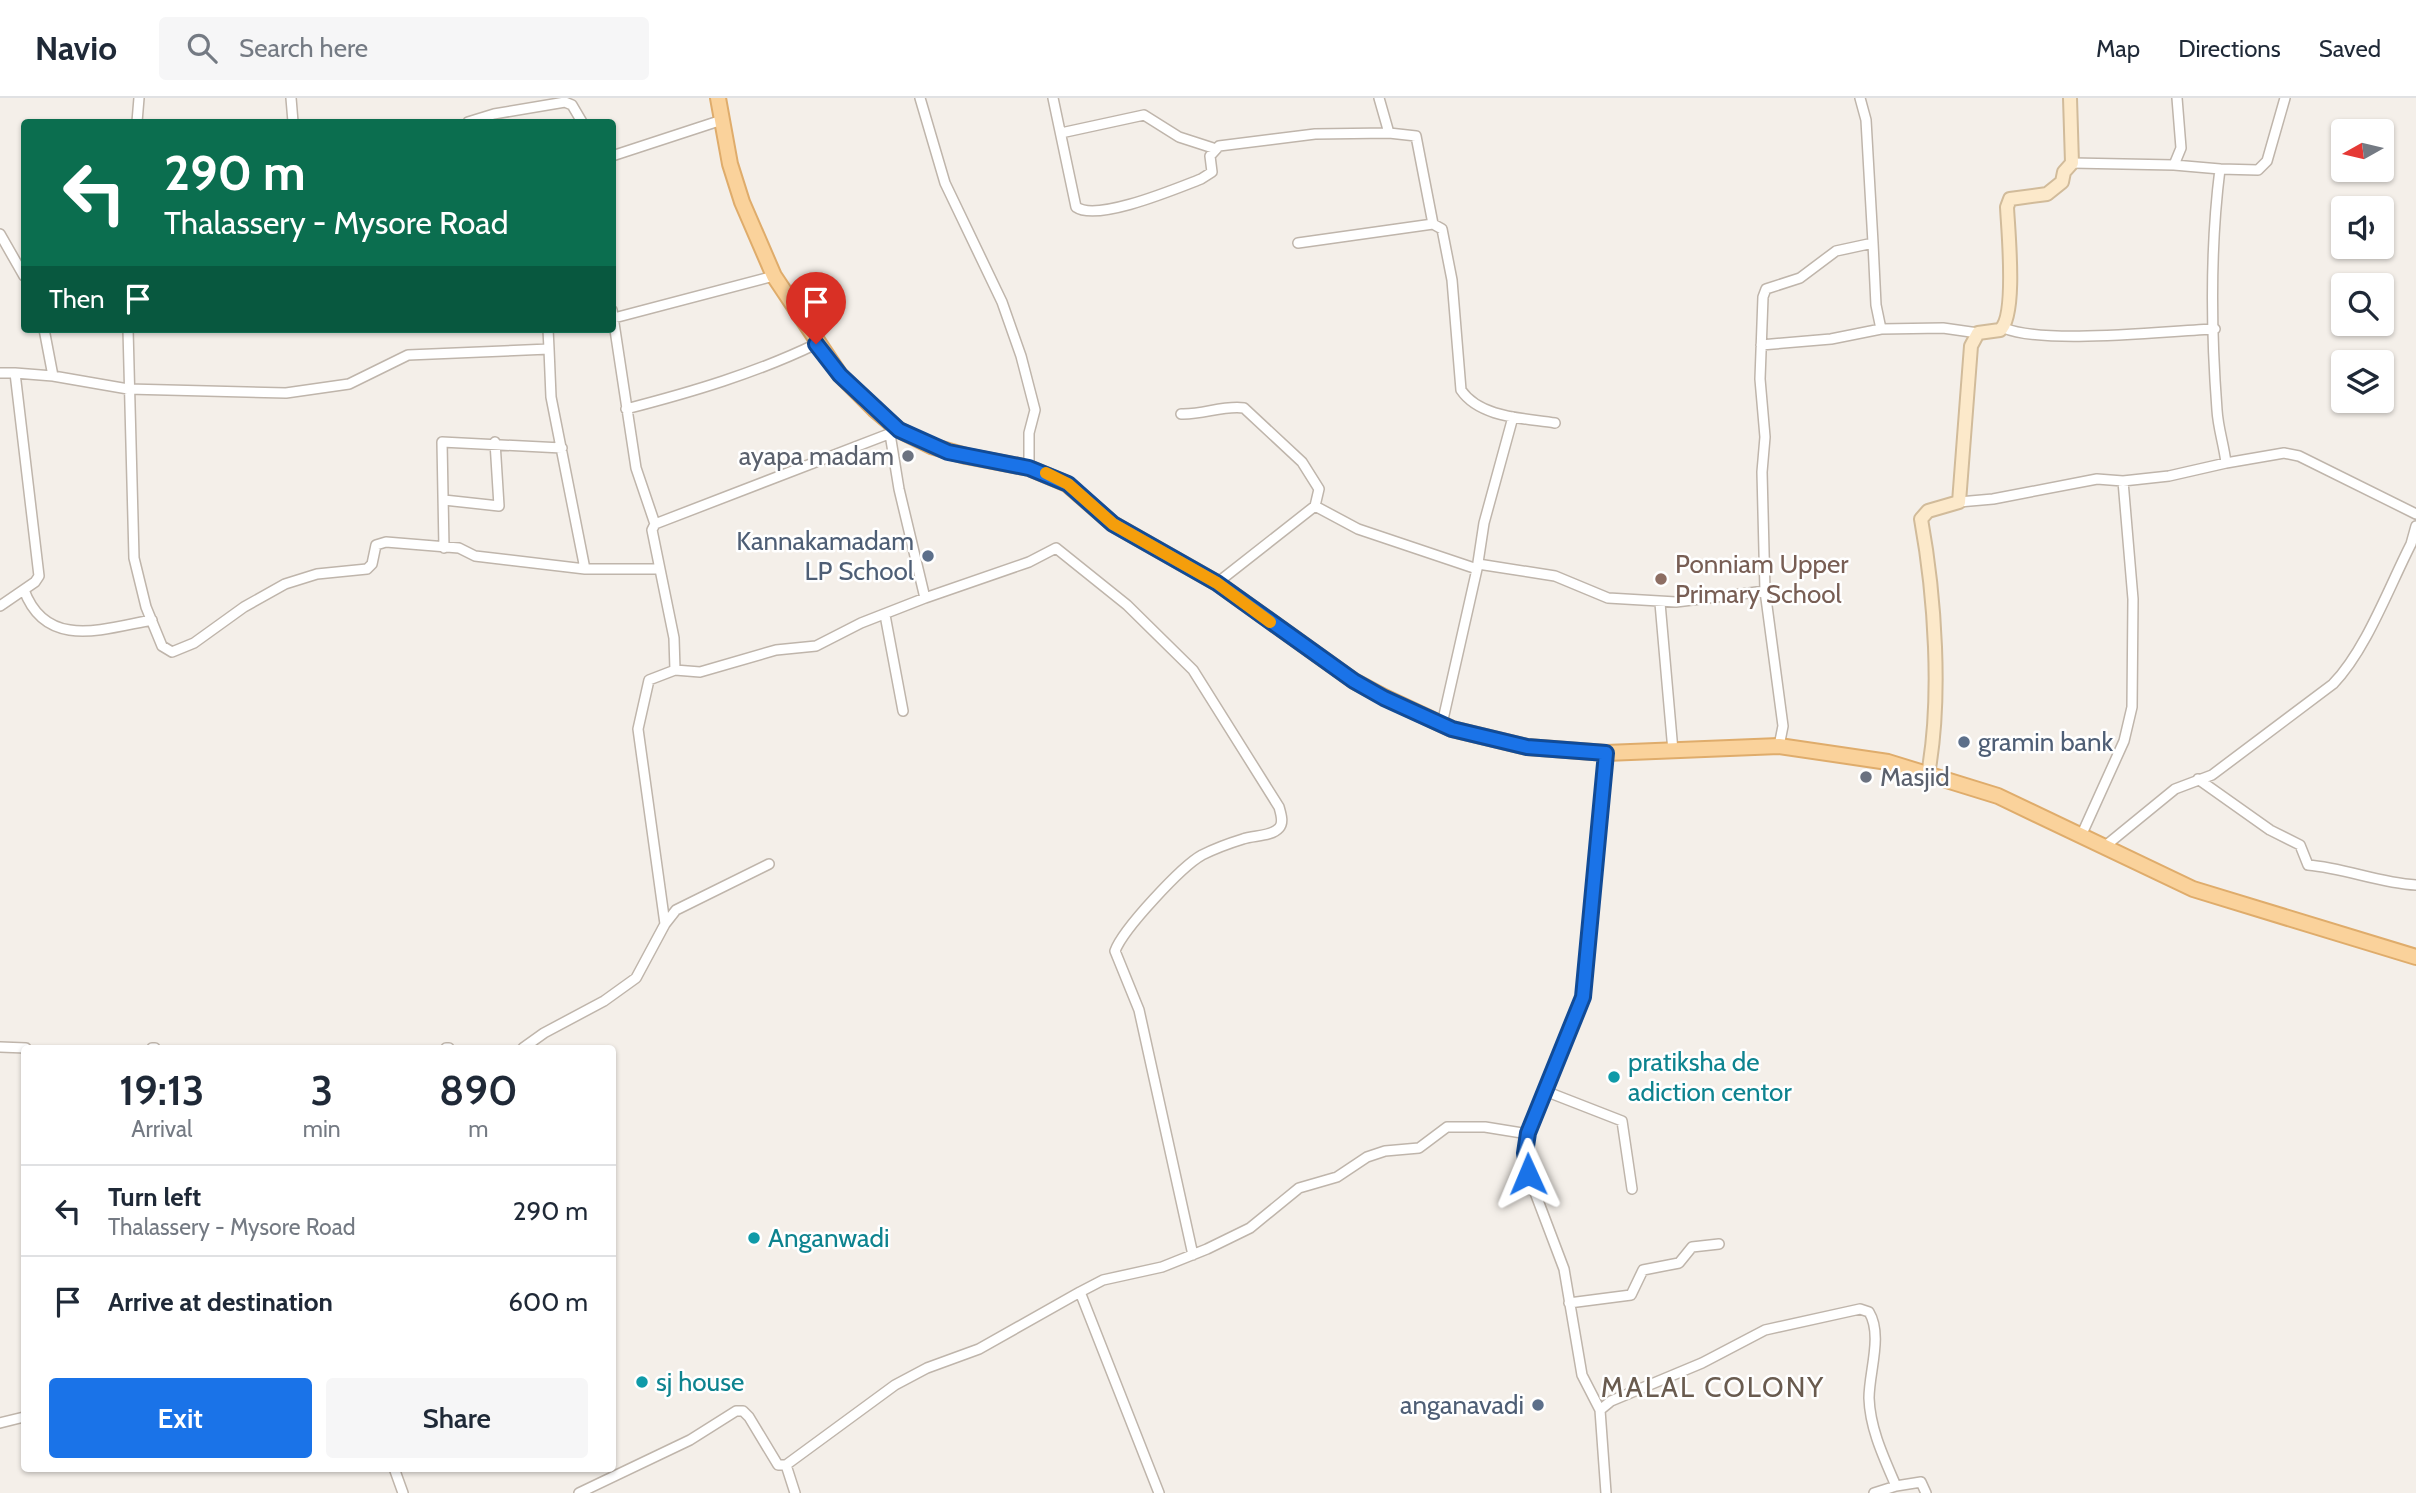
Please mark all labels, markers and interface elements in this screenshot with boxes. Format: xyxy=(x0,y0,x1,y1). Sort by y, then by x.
search box xyxy=(159,17,649,80)
text: Navio xyxy=(35,28,117,68)
icon: search xyxy=(183,29,221,67)
text: Search here xyxy=(239,32,368,64)
text: Map xyxy=(2096,34,2140,63)
text: Directions xyxy=(2178,34,2281,63)
text: Saved xyxy=(2319,34,2381,63)
north arrow xyxy=(2331,119,2394,182)
map controls xyxy=(2331,119,2394,413)
text: 290 m xyxy=(164,143,306,202)
icon: left xyxy=(49,147,140,238)
button: sound xyxy=(2331,196,2394,259)
text: Thalassery - Mysore Road xyxy=(164,203,508,242)
pin xyxy=(786,272,846,344)
button: search xyxy=(2331,273,2394,336)
icon: arrive xyxy=(119,280,157,318)
text: Then xyxy=(49,283,105,315)
icon: arrive xyxy=(797,283,835,321)
button: layers xyxy=(2331,350,2394,413)
place label: ayapa madam xyxy=(739,440,894,472)
marker: ayapa madam xyxy=(900,448,916,464)
place label: Kannakamadam LP School xyxy=(736,525,914,587)
marker: Kannakamadam LP School xyxy=(920,548,936,564)
place label: Ponniam Upper Primary School xyxy=(1675,548,1849,610)
marker: Ponniam Upper Primary School xyxy=(1653,571,1669,587)
place label: gramin bank xyxy=(1978,726,2114,758)
marker: gramin bank xyxy=(1956,734,1972,750)
place label: Masjid xyxy=(1880,761,1950,793)
marker: Masjid xyxy=(1858,769,1874,785)
place label: pratiksha de adiction centor xyxy=(1628,1046,1792,1108)
text: 19:13 xyxy=(119,1064,204,1116)
text: 3 xyxy=(310,1064,333,1116)
text: 890 xyxy=(439,1064,518,1116)
marker: pratiksha de adiction centor xyxy=(1606,1069,1622,1085)
text: Arrival xyxy=(131,1115,193,1143)
text: min xyxy=(303,1115,341,1143)
text: m xyxy=(468,1115,488,1143)
position arrow xyxy=(1491,1137,1565,1211)
text: Turn left xyxy=(108,1181,201,1213)
icon: left xyxy=(49,1192,87,1230)
text: 290 m xyxy=(513,1195,588,1227)
text: Thalassery - Mysore Road xyxy=(108,1213,356,1241)
place label: Anganwadi xyxy=(768,1222,889,1254)
marker: Anganwadi xyxy=(746,1230,762,1246)
icon: arrive xyxy=(49,1283,87,1321)
text: Arrive at destination xyxy=(108,1286,333,1318)
text: 600 m xyxy=(508,1286,588,1318)
place label: sj house xyxy=(656,1366,744,1398)
district label: MALAL COLONY xyxy=(1601,1370,1825,1404)
marker: sj house xyxy=(634,1374,650,1390)
button: Exit xyxy=(49,1378,312,1458)
button: Share xyxy=(326,1378,588,1458)
place label: anganavadi xyxy=(1400,1389,1524,1421)
marker: anganavadi xyxy=(1530,1397,1546,1413)

